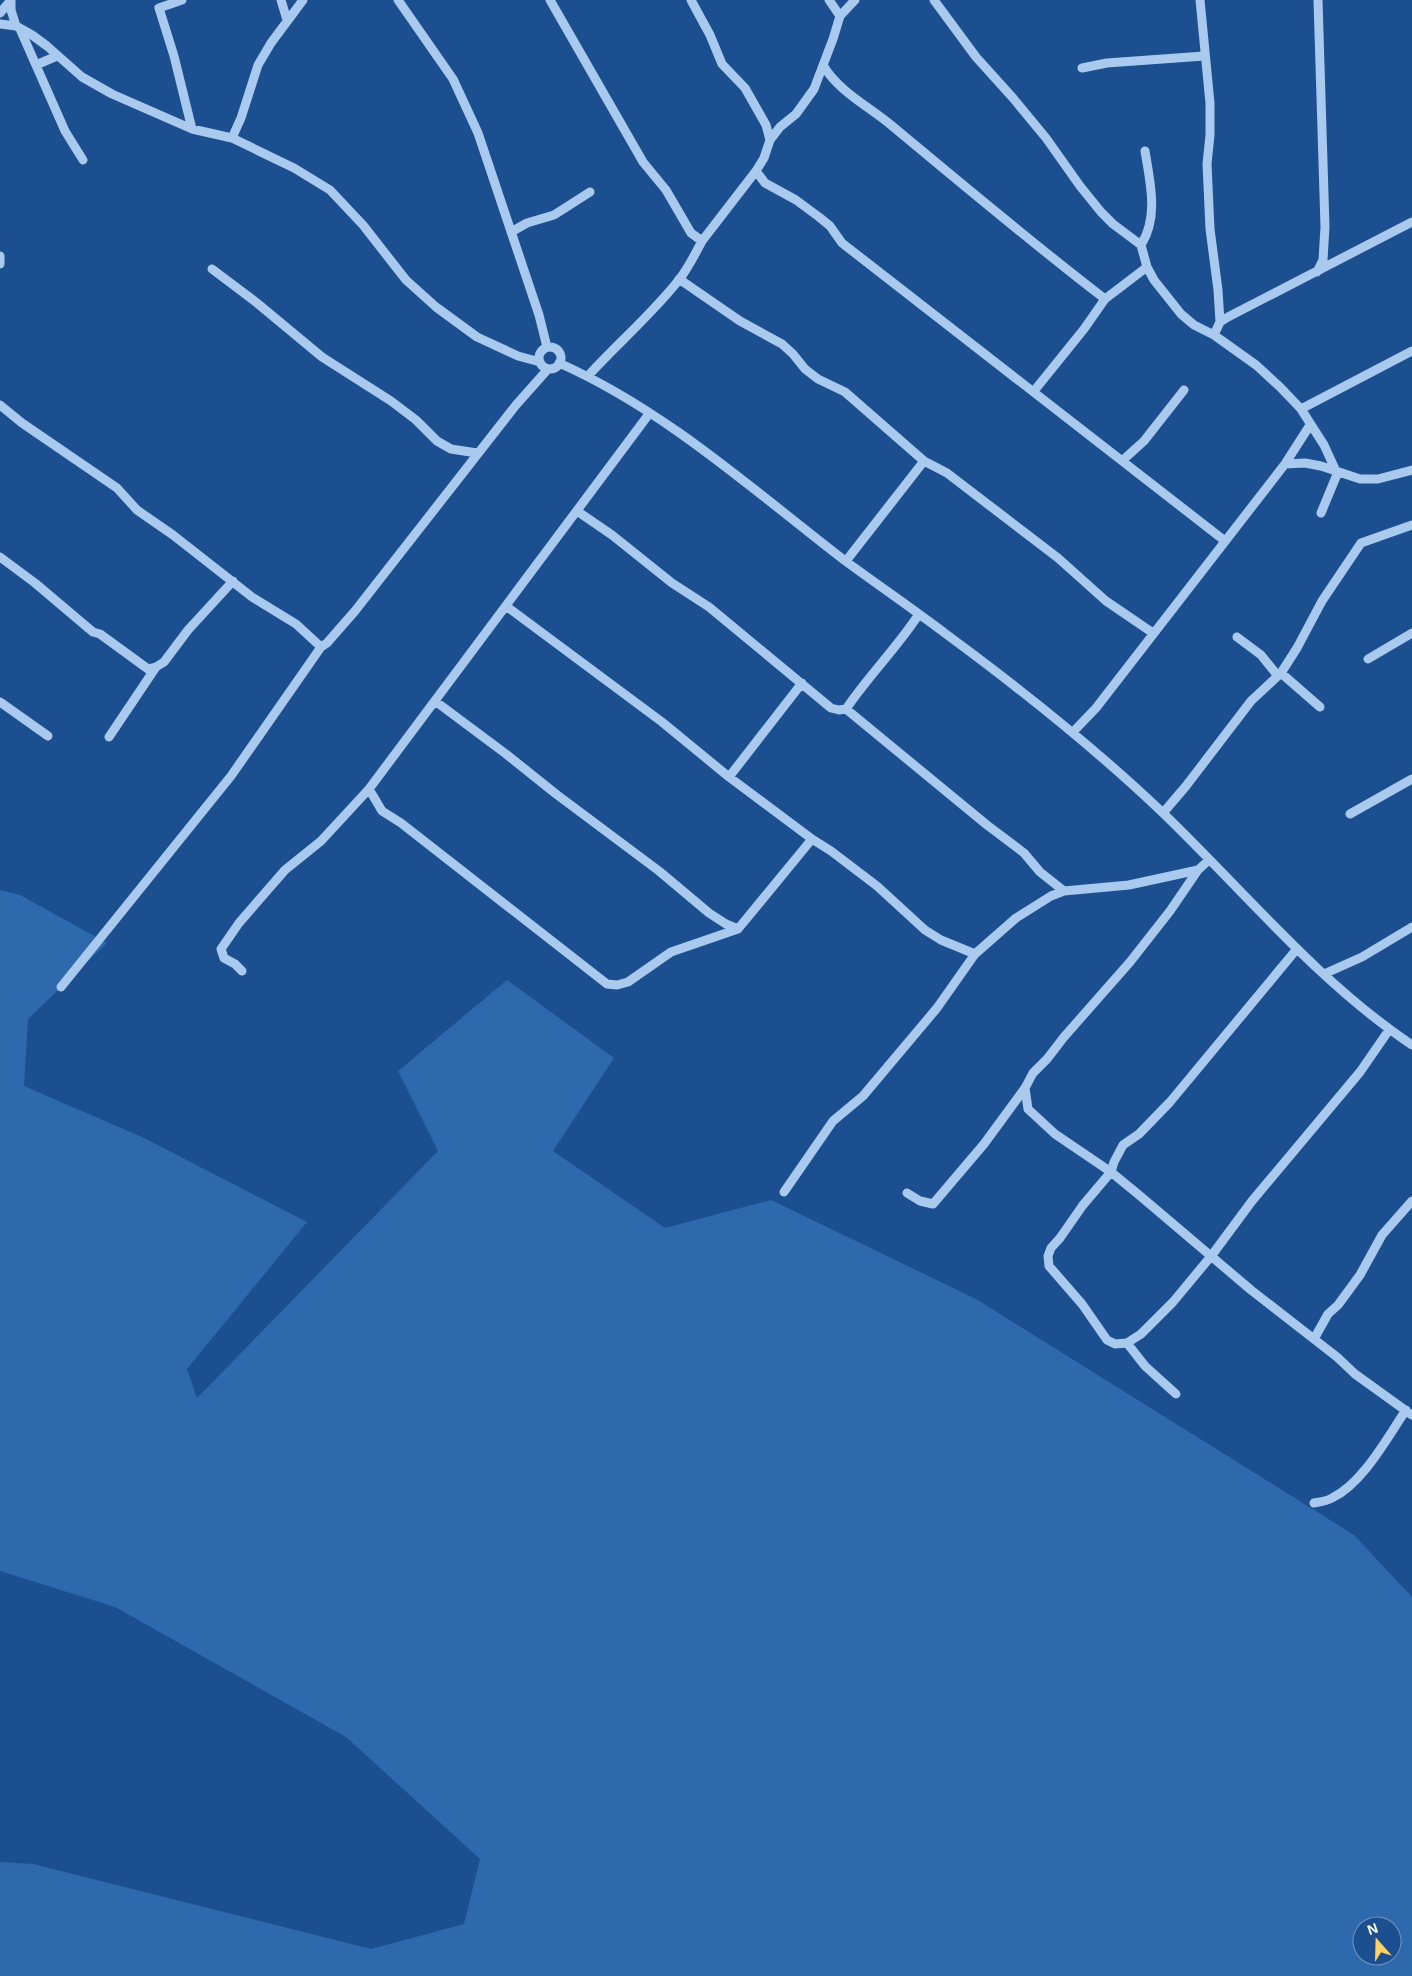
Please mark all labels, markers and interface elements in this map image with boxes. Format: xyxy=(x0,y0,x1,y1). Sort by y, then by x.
north arrow xyxy=(1352,1916,1402,1966)
text: N xyxy=(1365,1920,1380,1938)

